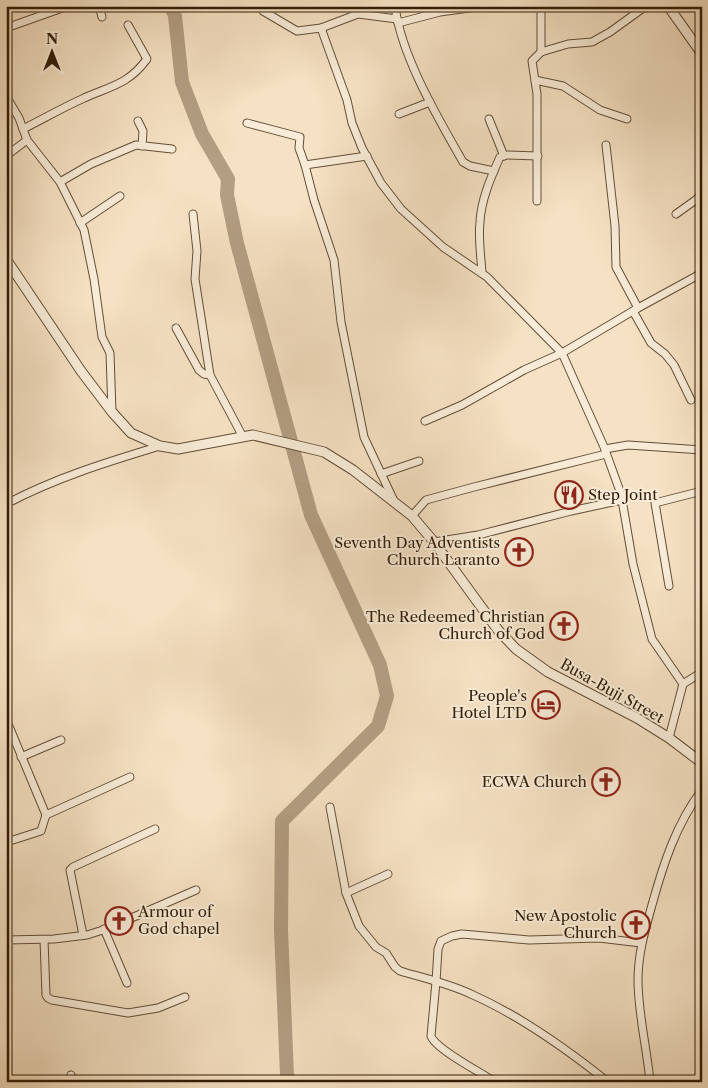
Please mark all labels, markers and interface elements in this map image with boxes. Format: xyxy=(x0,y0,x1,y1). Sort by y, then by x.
north arrow xyxy=(28,28,78,78)
text: N xyxy=(46,30,58,48)
restaurant icon: Step Joint xyxy=(554,480,584,510)
place label: Step Joint xyxy=(588,485,658,504)
place label: Seventh Day Adventists Church Laranto xyxy=(334,533,500,569)
church icon: Seventh Day Adventists Church Laranto xyxy=(504,537,534,567)
place label: The Redeemed Christian Church of God xyxy=(366,607,546,643)
church icon: The Redeemed Christian Church of God xyxy=(549,611,579,641)
street label: Busa-Buji Street xyxy=(557,654,668,727)
place label: People's Hotel LTD xyxy=(451,686,527,722)
hotel icon: People's Hotel LTD xyxy=(531,690,561,720)
church icon: ECWA Church xyxy=(591,767,621,797)
place label: ECWA Church xyxy=(482,772,588,791)
place label: Armour of God chapel xyxy=(137,902,220,938)
church icon: Armour of God chapel xyxy=(104,906,134,936)
place label: New Apostolic Church xyxy=(514,906,618,942)
church icon: New Apostolic Church xyxy=(621,910,651,940)

